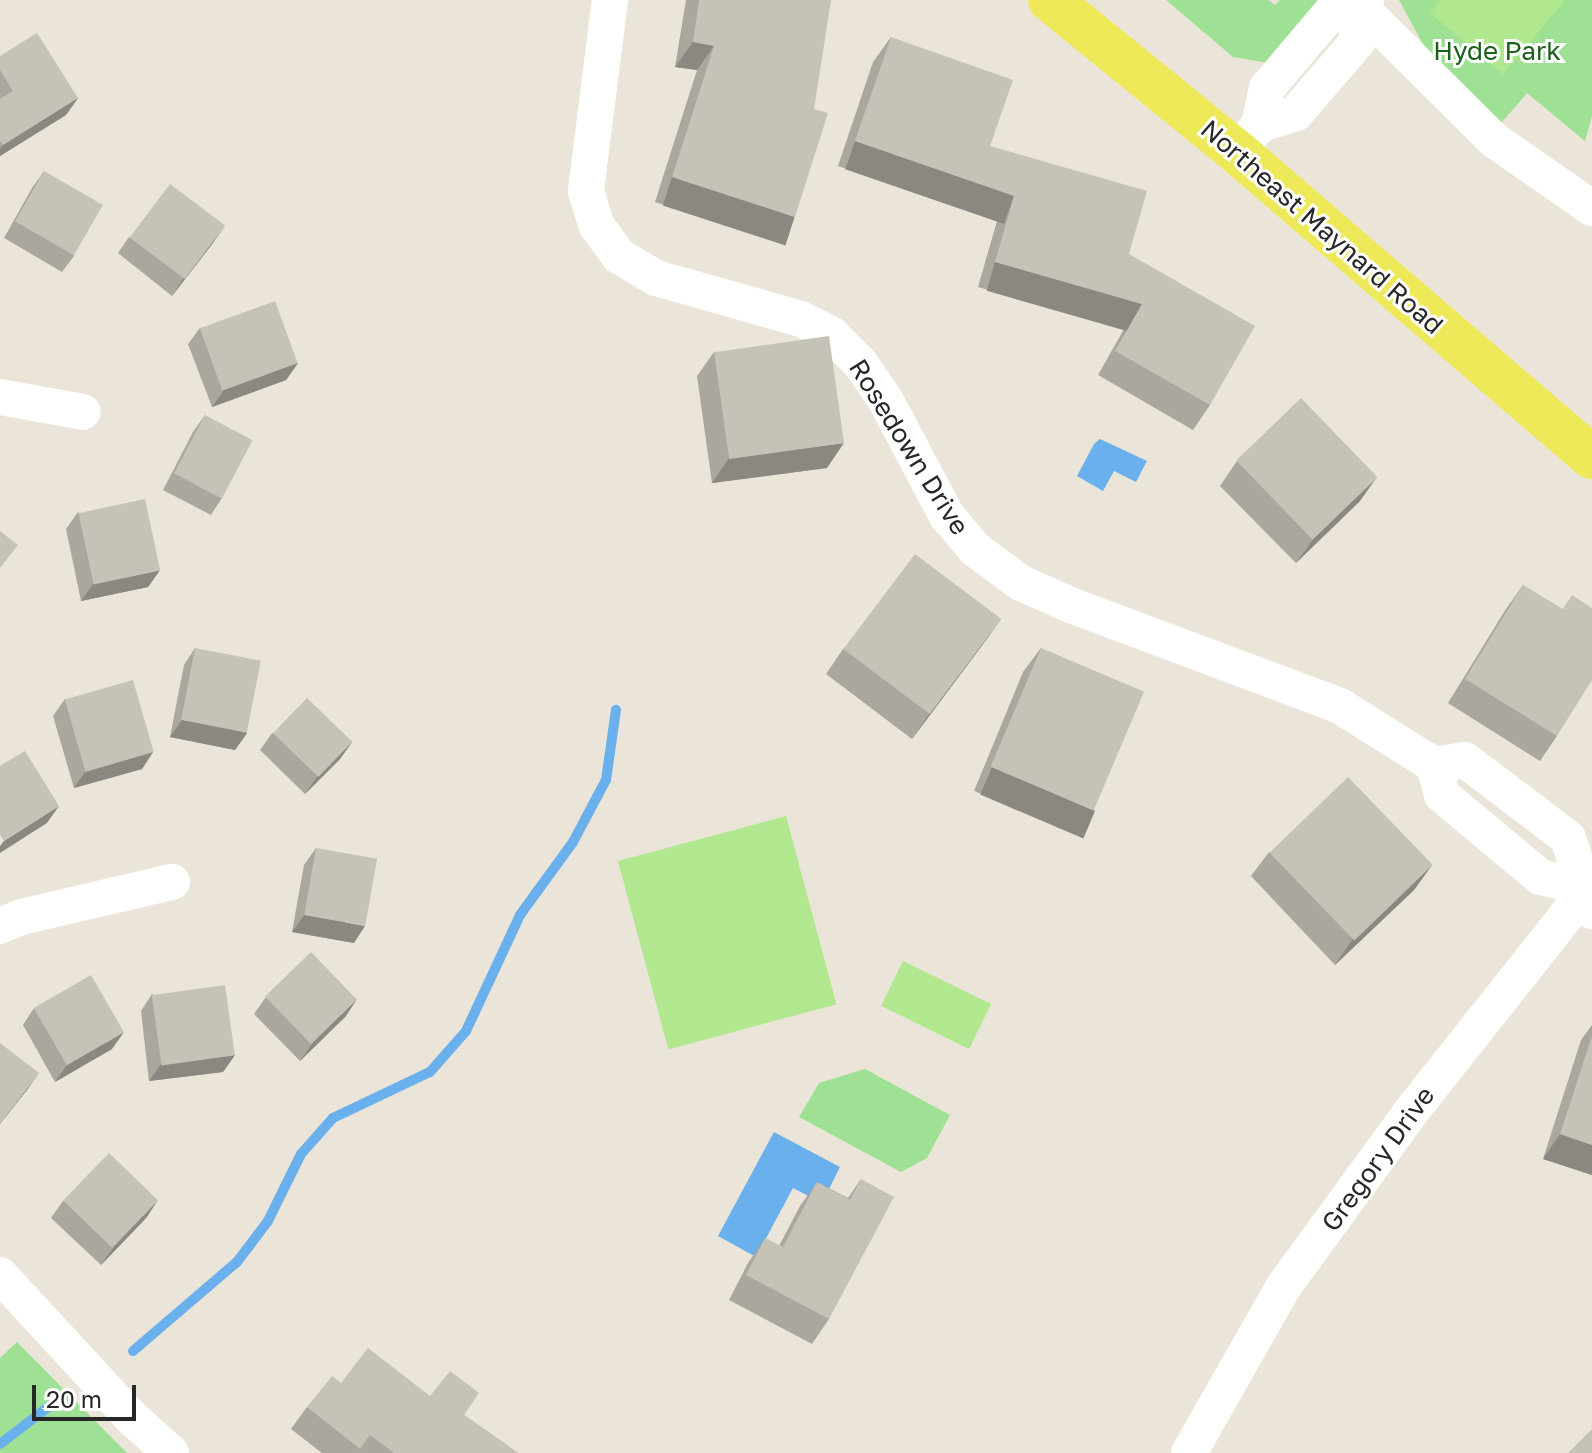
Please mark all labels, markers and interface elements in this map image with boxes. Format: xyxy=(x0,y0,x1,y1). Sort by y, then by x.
park label: Hyde Park xyxy=(1433,35,1561,67)
street label: Northeast Maynard Road xyxy=(1195,113,1449,341)
street label: Rosedown Drive xyxy=(842,353,976,541)
street label: Gregory Drive xyxy=(1315,1081,1441,1237)
scale bar xyxy=(36,1369,140,1419)
text: 20 m xyxy=(46,1384,102,1413)

